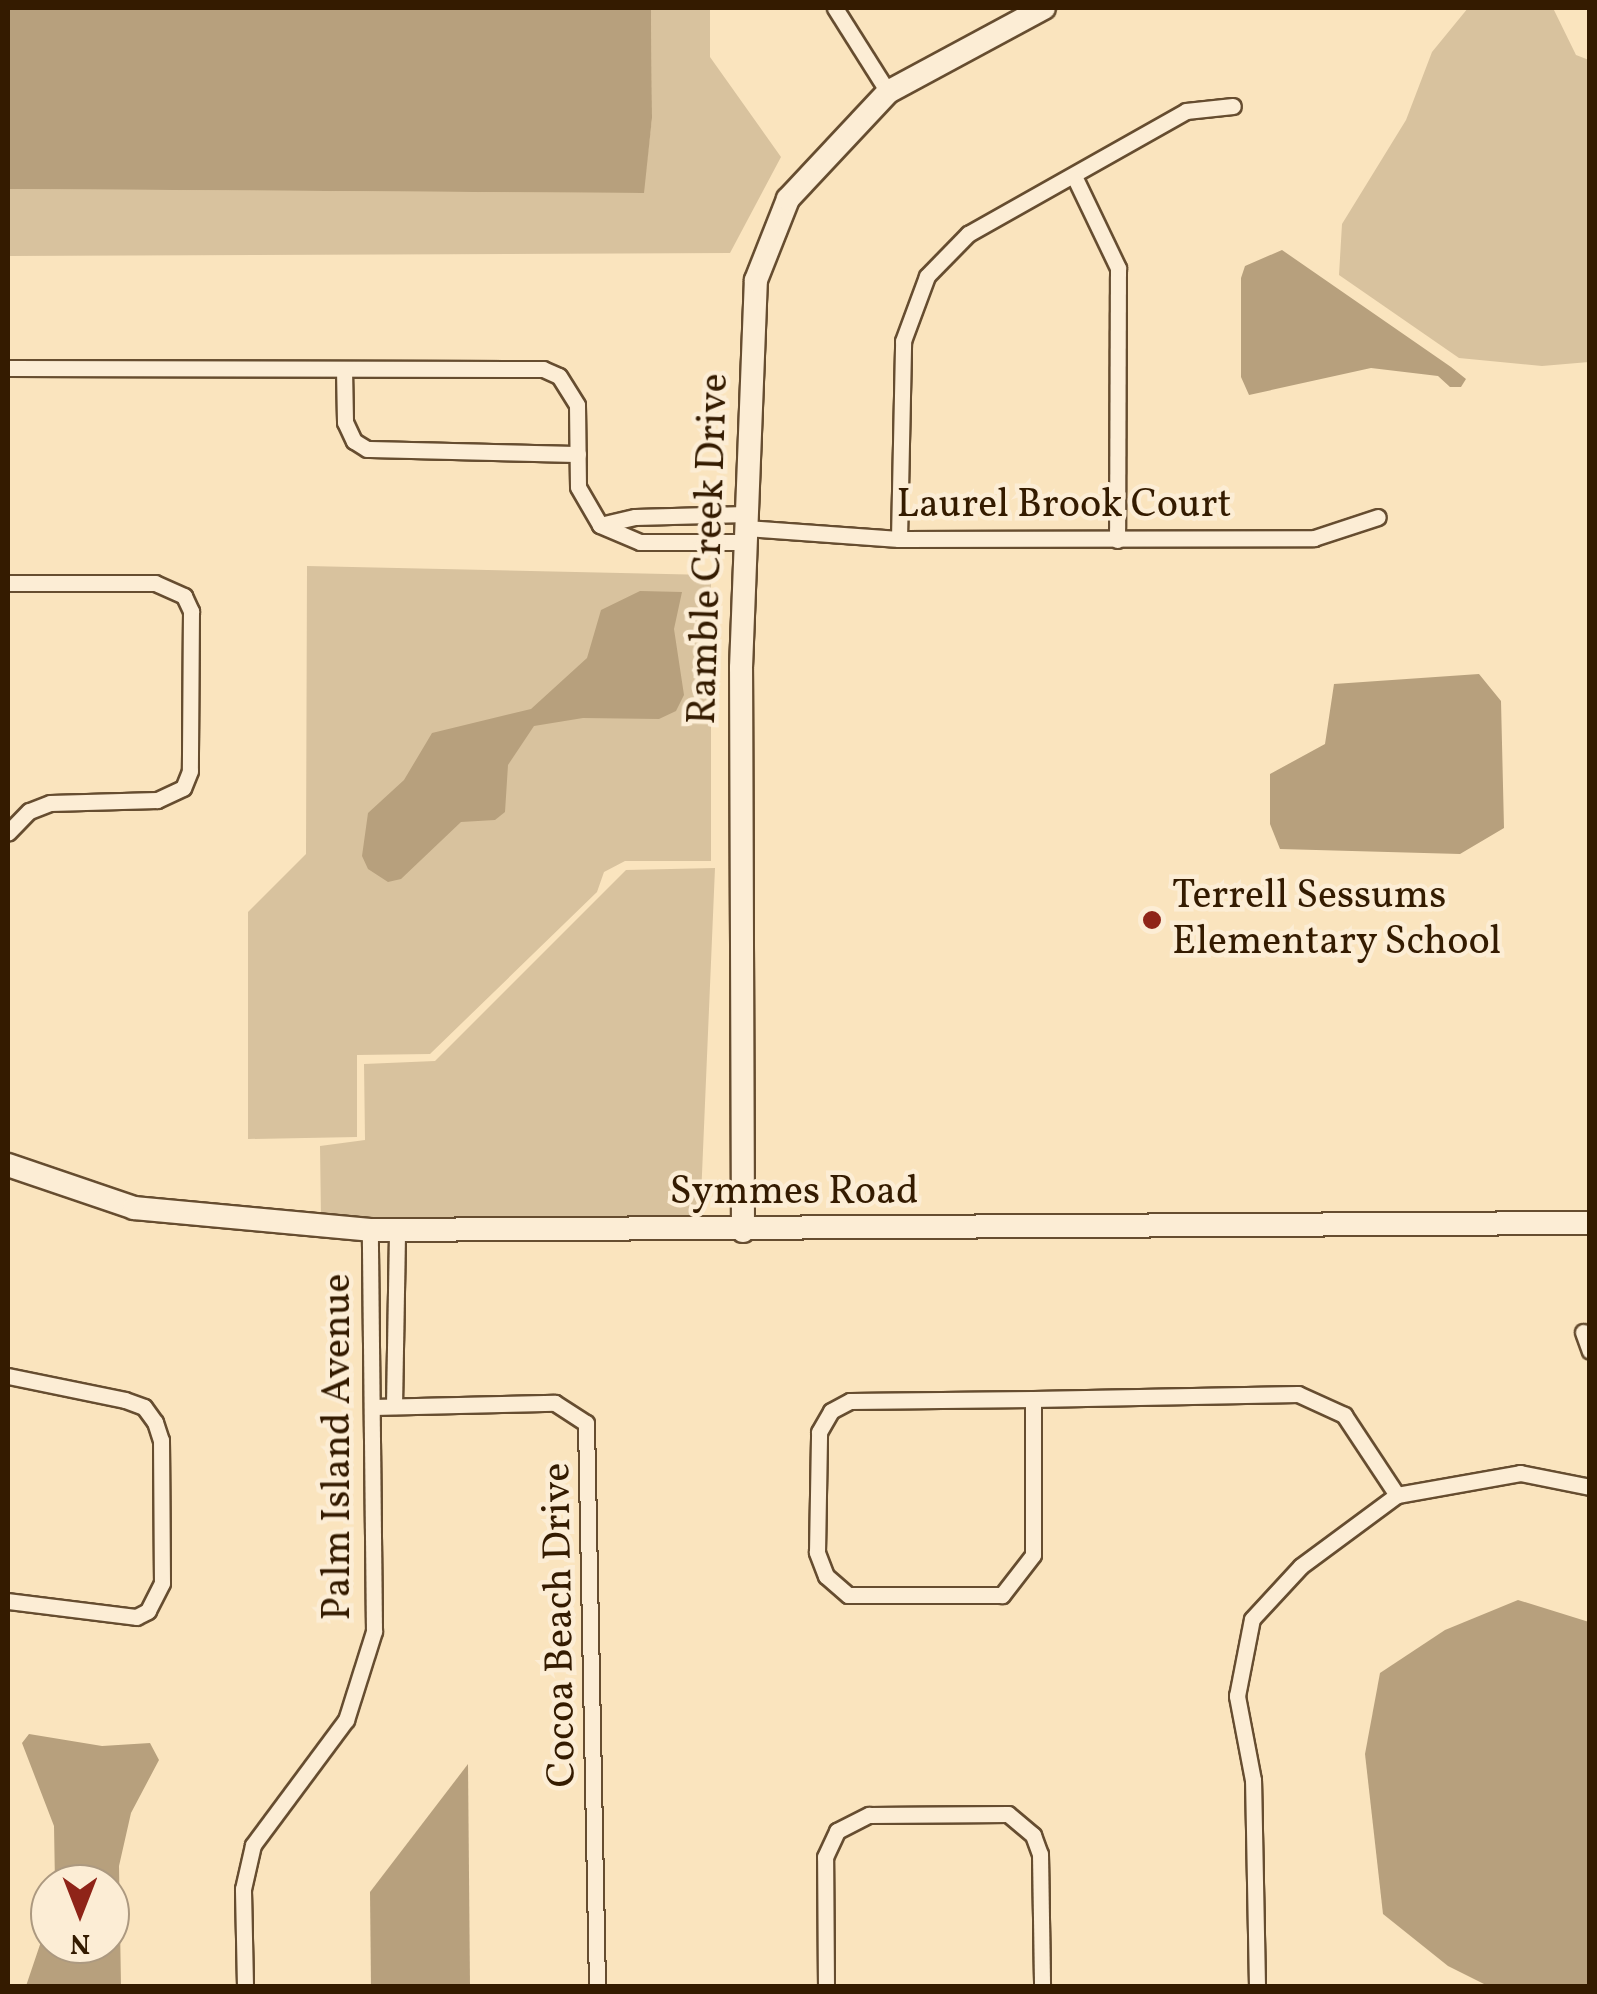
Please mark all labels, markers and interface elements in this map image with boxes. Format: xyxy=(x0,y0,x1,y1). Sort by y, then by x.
street label: Ramble Creek Drive xyxy=(680,373,740,725)
street label: Laurel Brook Court xyxy=(897,482,1231,530)
place label: Terrell Sessums Elementary School xyxy=(1172,873,1502,967)
marker: Terrell Sessums Elementary School xyxy=(1141,909,1163,931)
street label: Symmes Road xyxy=(670,1169,918,1217)
street label: Palm Island Avenue xyxy=(315,1274,363,1620)
street label: Cocoa Beach Drive xyxy=(534,1462,588,1788)
north arrow xyxy=(30,1864,130,1964)
text: N xyxy=(70,1923,90,1962)

